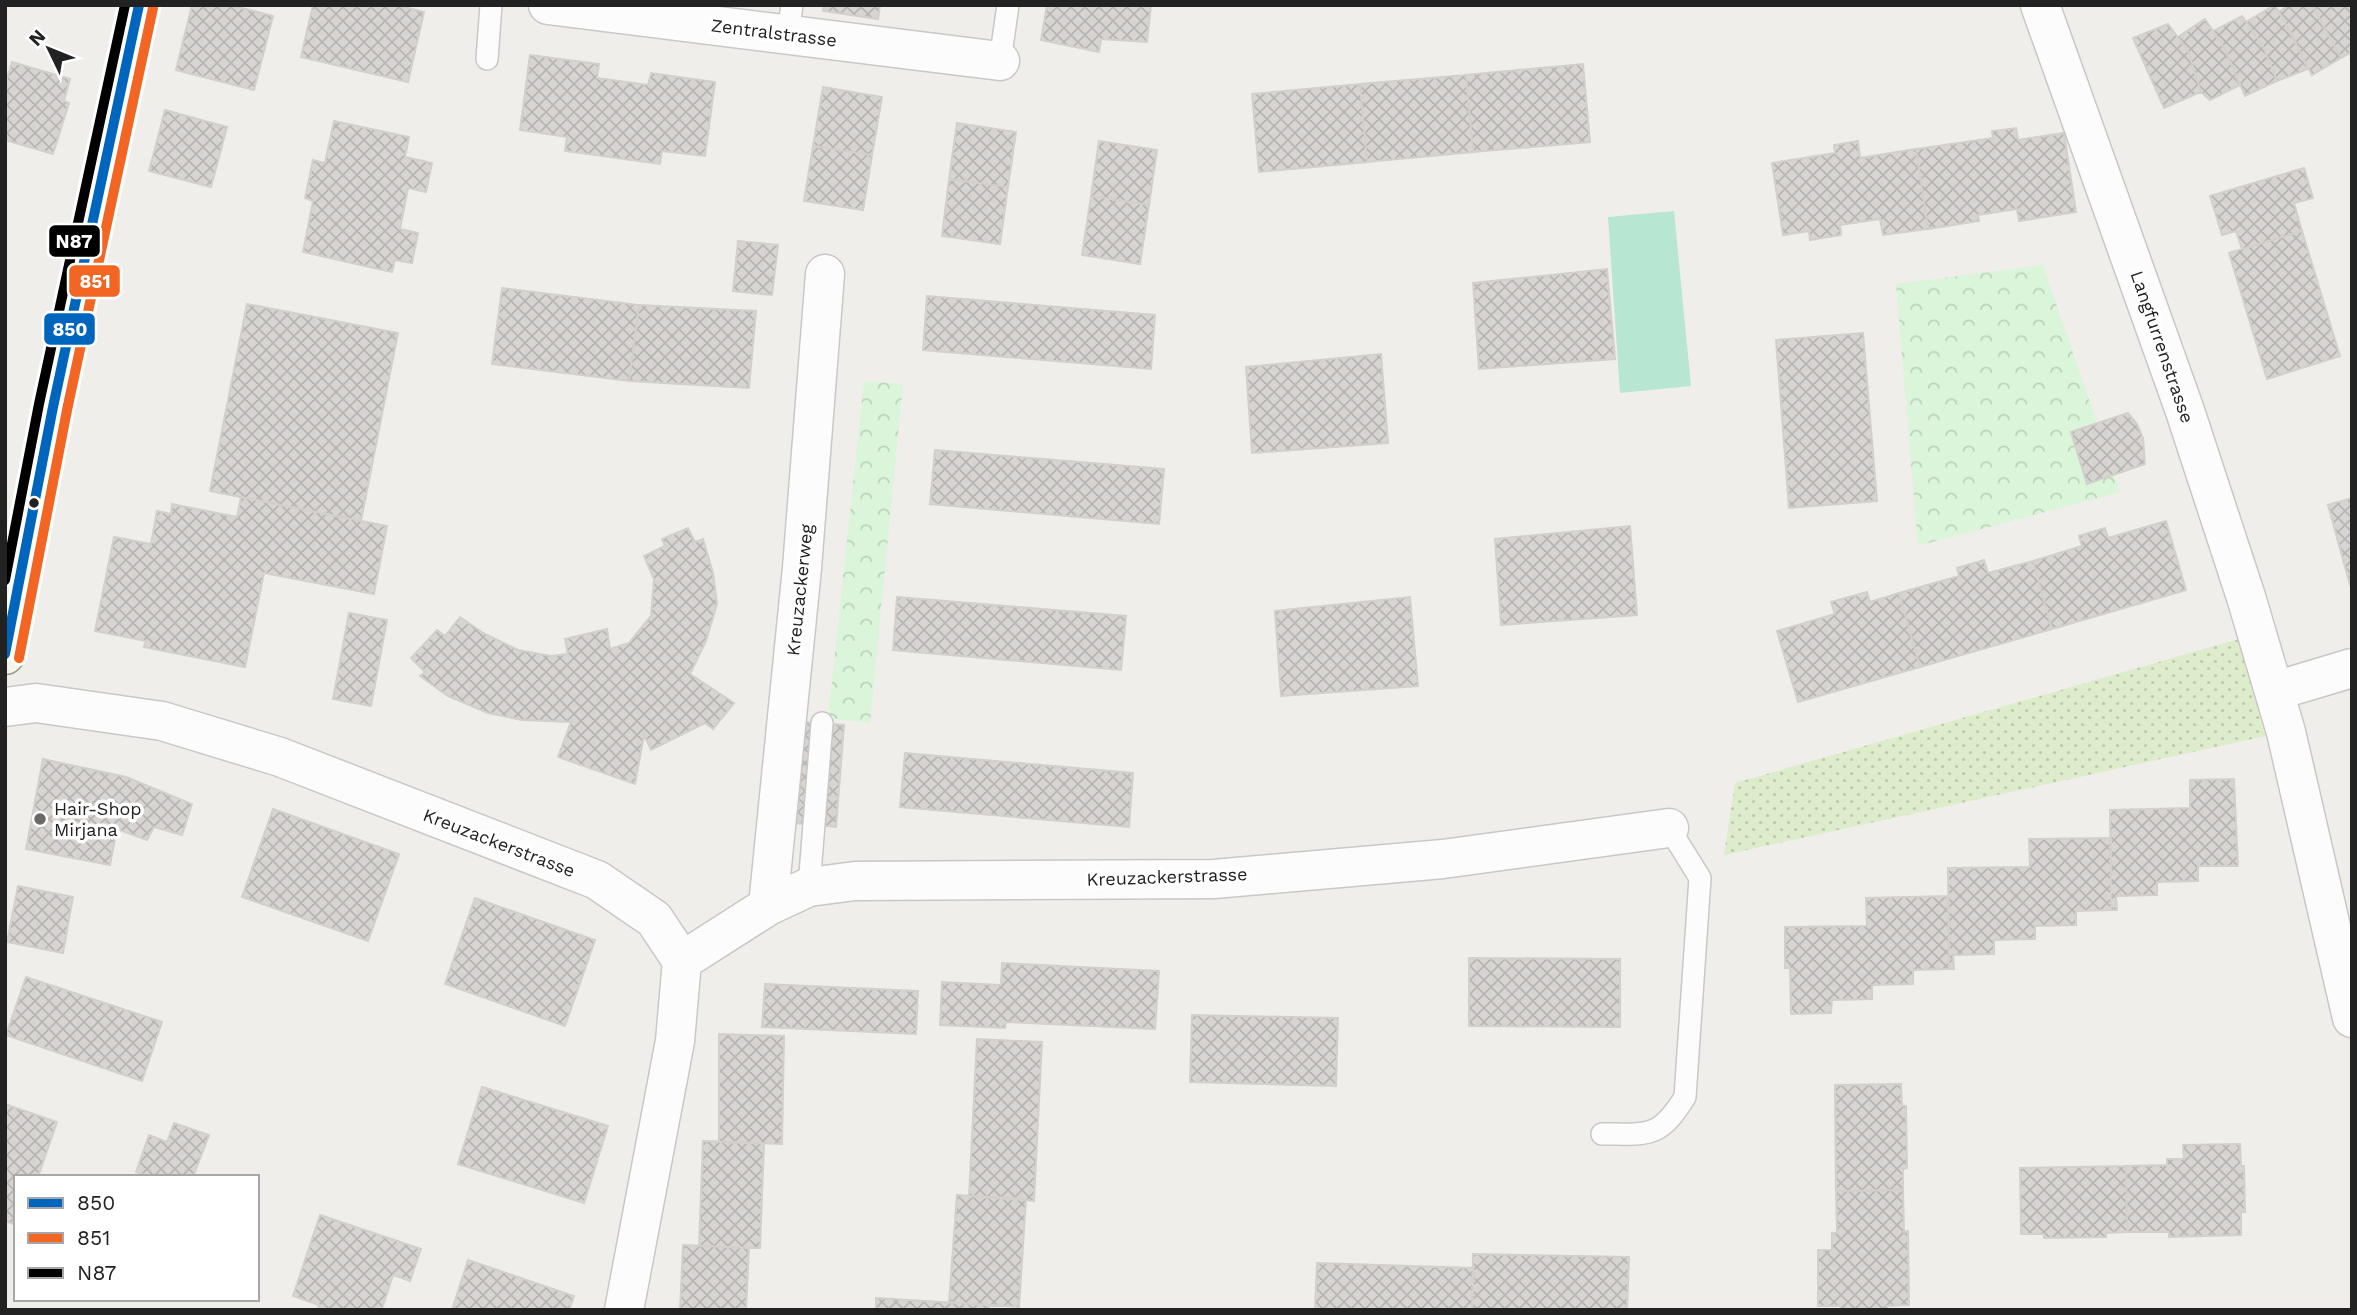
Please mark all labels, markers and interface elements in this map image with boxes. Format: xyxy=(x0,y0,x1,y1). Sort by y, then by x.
north arrow xyxy=(14,14,84,84)
street label: Zentralstrasse xyxy=(710,14,838,51)
text: N xyxy=(24,25,50,51)
line badge: N87 xyxy=(48,224,101,258)
text: N87 xyxy=(56,230,92,253)
line badge: 851 xyxy=(68,264,121,298)
street label: Langfurrenstrasse xyxy=(2127,268,2198,426)
text: 851 xyxy=(79,270,111,293)
line badge: 850 xyxy=(43,312,96,346)
text: 850 xyxy=(52,318,88,341)
unlabelled marker xyxy=(27,496,41,510)
street label: Kreuzackerweg xyxy=(782,523,817,657)
place label: Hair-Shop Mirjana xyxy=(54,798,142,840)
street label: Kreuzackerstrasse xyxy=(420,804,578,881)
marker: Hair-Shop Mirjana xyxy=(32,811,48,827)
street label: Kreuzackerstrasse xyxy=(1086,863,1248,890)
legend xyxy=(14,1175,259,1301)
text: 850 xyxy=(77,1190,115,1215)
text: 851 xyxy=(77,1225,110,1250)
text: N87 xyxy=(77,1260,117,1285)

